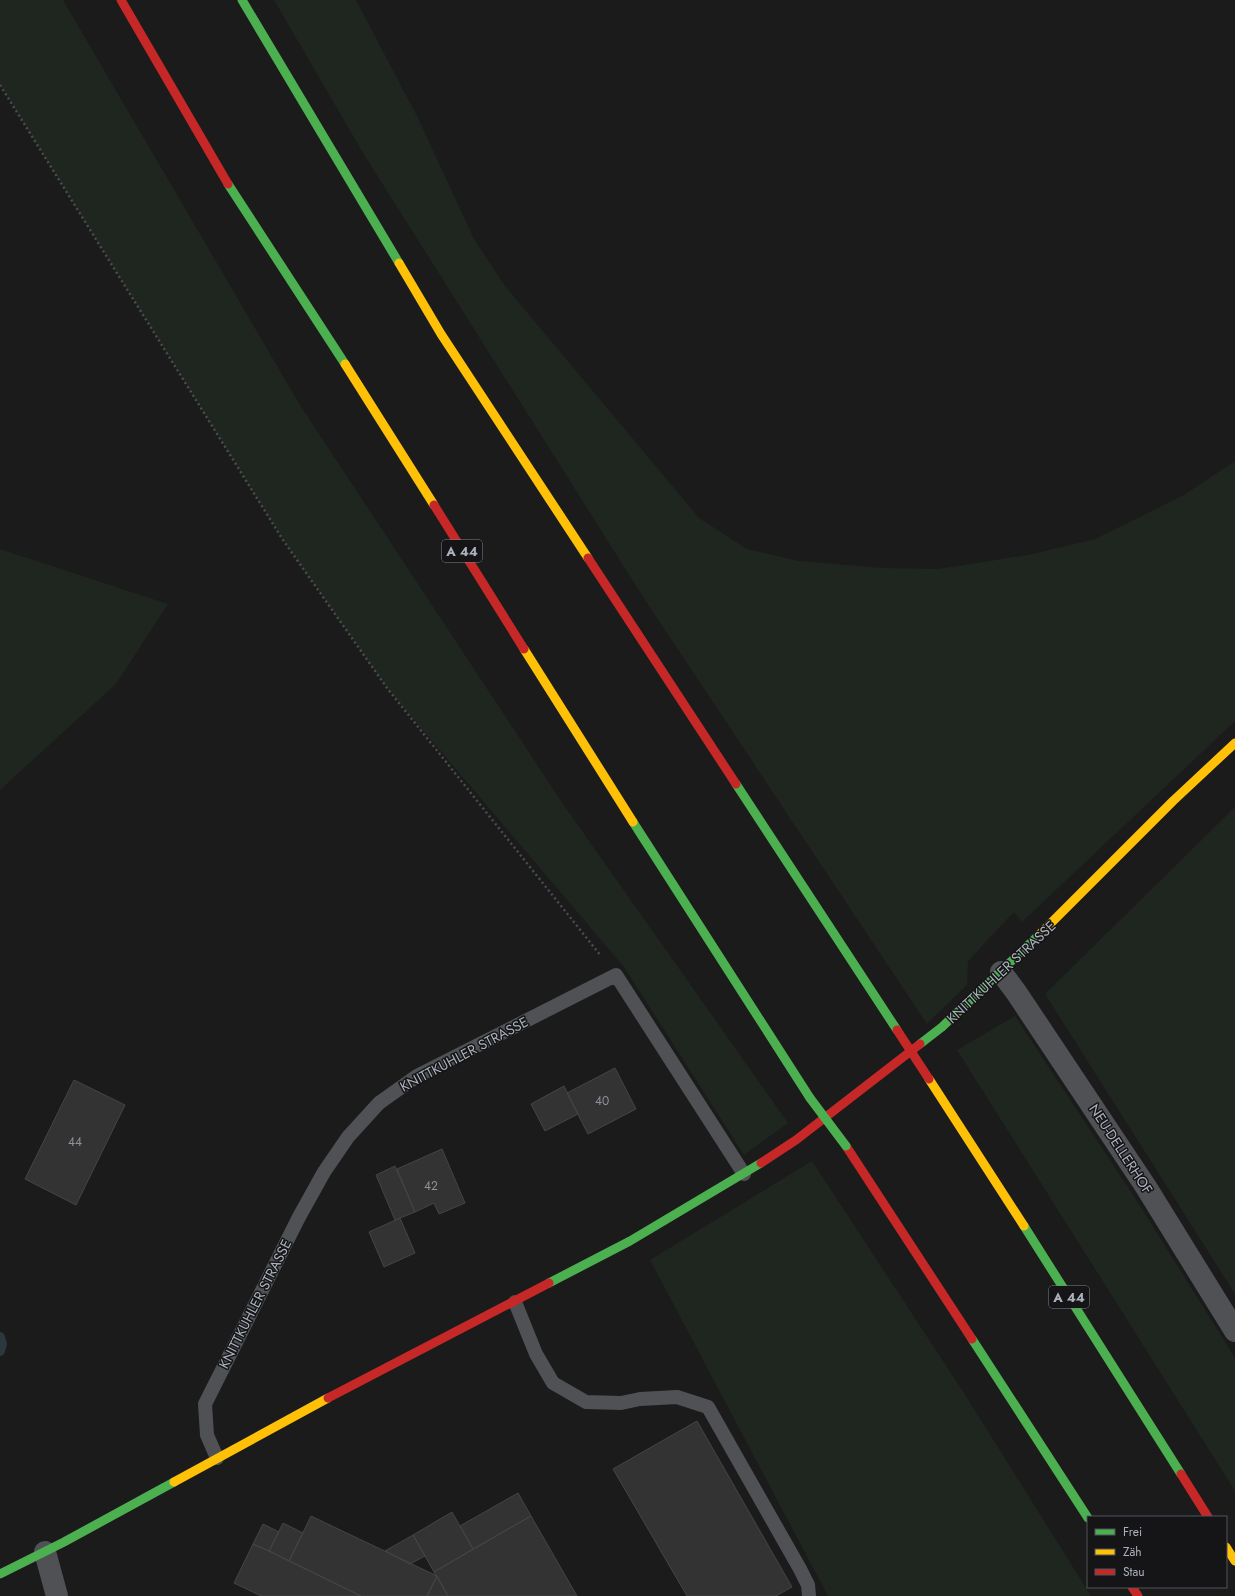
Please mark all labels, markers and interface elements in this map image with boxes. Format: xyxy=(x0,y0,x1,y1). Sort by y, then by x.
road number: A 44 xyxy=(442,540,482,562)
street label: KNITTKUHLER STRASSE xyxy=(942,916,1060,1028)
street label: KNITTKUHLER STRASSE xyxy=(396,1012,532,1096)
house number: 40 xyxy=(595,1092,609,1110)
street label: NEU-DELLERHOF xyxy=(1084,1100,1158,1198)
house number: 44 xyxy=(68,1133,82,1151)
house number: 42 xyxy=(424,1177,438,1195)
street label: KNITTKUHLER STRASSE xyxy=(214,1236,296,1372)
road number: A 44 xyxy=(1049,1286,1089,1308)
legend xyxy=(1087,1516,1227,1588)
text: Frei xyxy=(1123,1523,1142,1541)
text: Zäh xyxy=(1123,1543,1142,1561)
text: Stau xyxy=(1123,1563,1145,1581)

